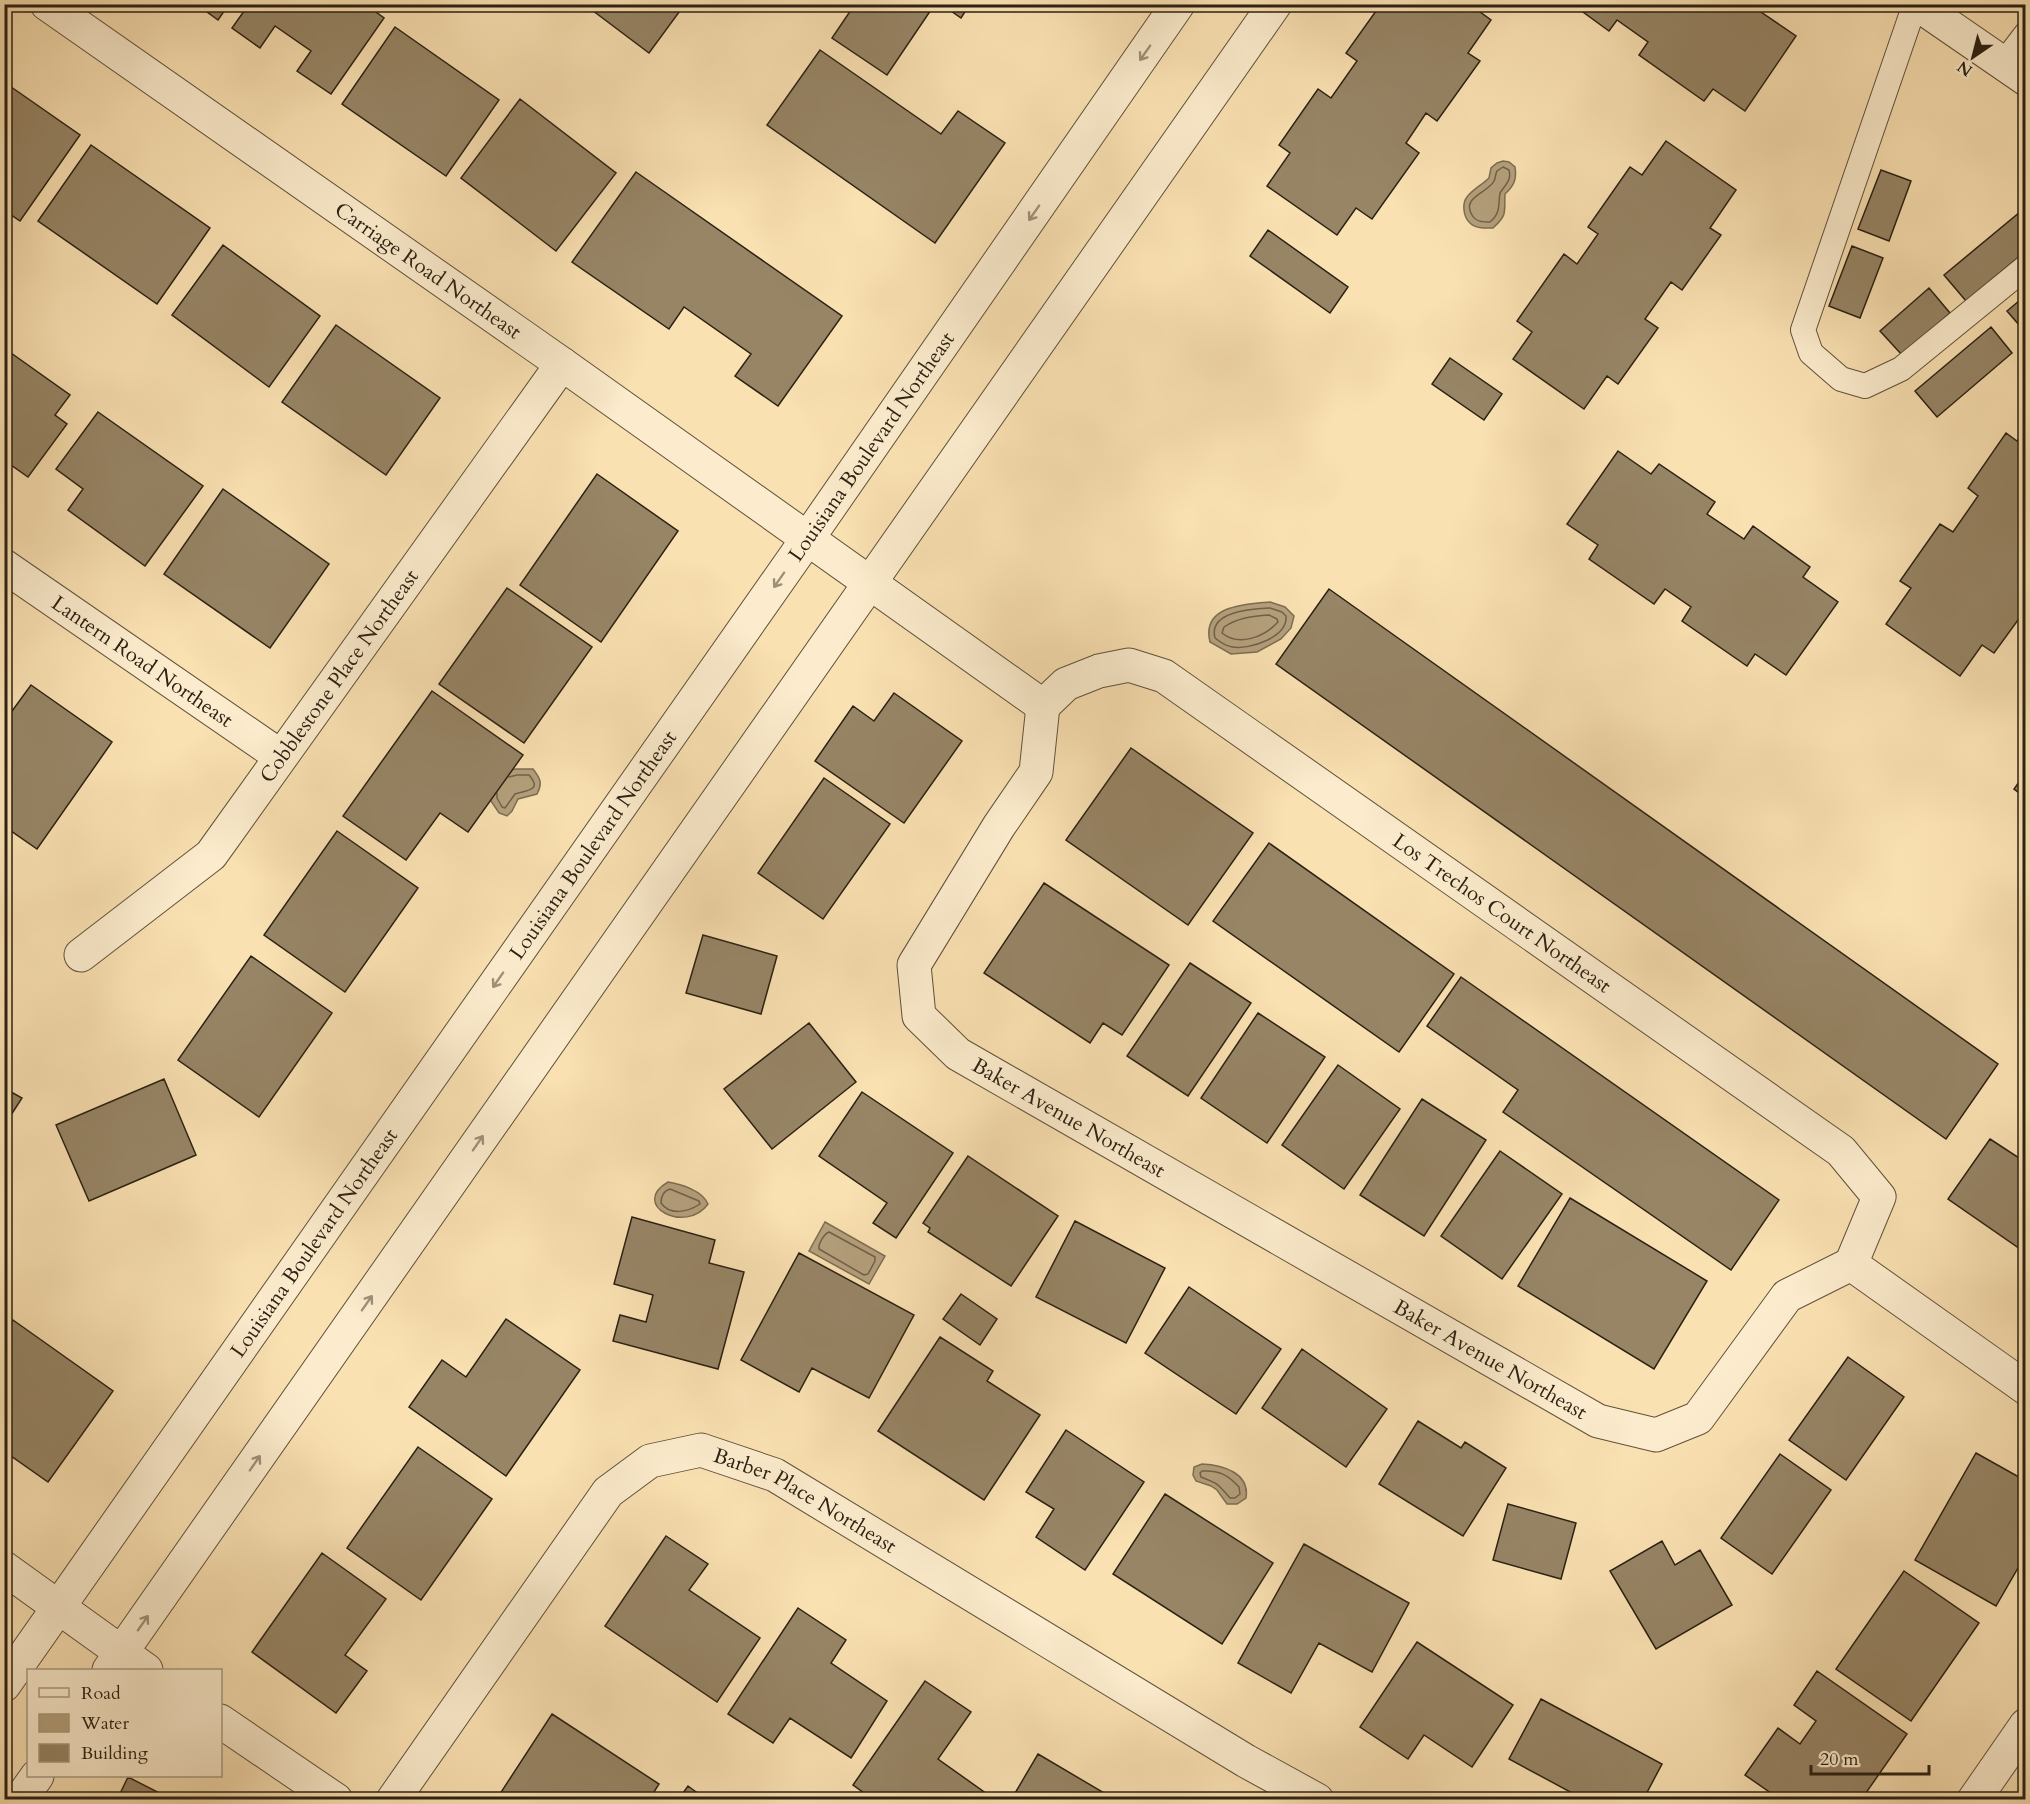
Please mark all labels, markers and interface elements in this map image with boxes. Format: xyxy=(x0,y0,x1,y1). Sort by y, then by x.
north arrow xyxy=(1943,27,2003,87)
one-way arrow xyxy=(1139,44,1151,60)
text: N xyxy=(1953,55,1977,81)
street label: Carriage Road Northeast xyxy=(329,195,527,346)
one-way arrow xyxy=(1028,204,1040,220)
street label: Louisiana Boulevard Northeast xyxy=(782,326,962,568)
street label: Cobblestone Place Northeast xyxy=(253,563,426,789)
one-way arrow xyxy=(773,571,785,588)
street label: Lantern Road Northeast xyxy=(46,589,239,735)
street label: Louisiana Boulevard Northeast xyxy=(503,724,684,966)
street label: Los Trechos Court Northeast xyxy=(1387,827,1617,1000)
one-way arrow xyxy=(492,972,504,988)
street label: Baker Avenue Northeast xyxy=(966,1051,1171,1185)
street label: Louisiana Boulevard Northeast xyxy=(224,1122,405,1364)
one-way arrow xyxy=(472,1136,484,1152)
street label: Baker Avenue Northeast xyxy=(1388,1293,1592,1427)
one-way arrow xyxy=(361,1295,373,1312)
street label: Barber Place Northeast xyxy=(709,1441,902,1561)
one-way arrow xyxy=(249,1455,261,1471)
one-way arrow xyxy=(137,1615,149,1631)
legend xyxy=(27,1669,222,1777)
text: Road xyxy=(81,1681,121,1706)
text: Water xyxy=(80,1711,130,1736)
scale bar xyxy=(1811,1738,1930,1776)
text: Building xyxy=(81,1741,149,1766)
text: 20 m xyxy=(1820,1747,1859,1772)

